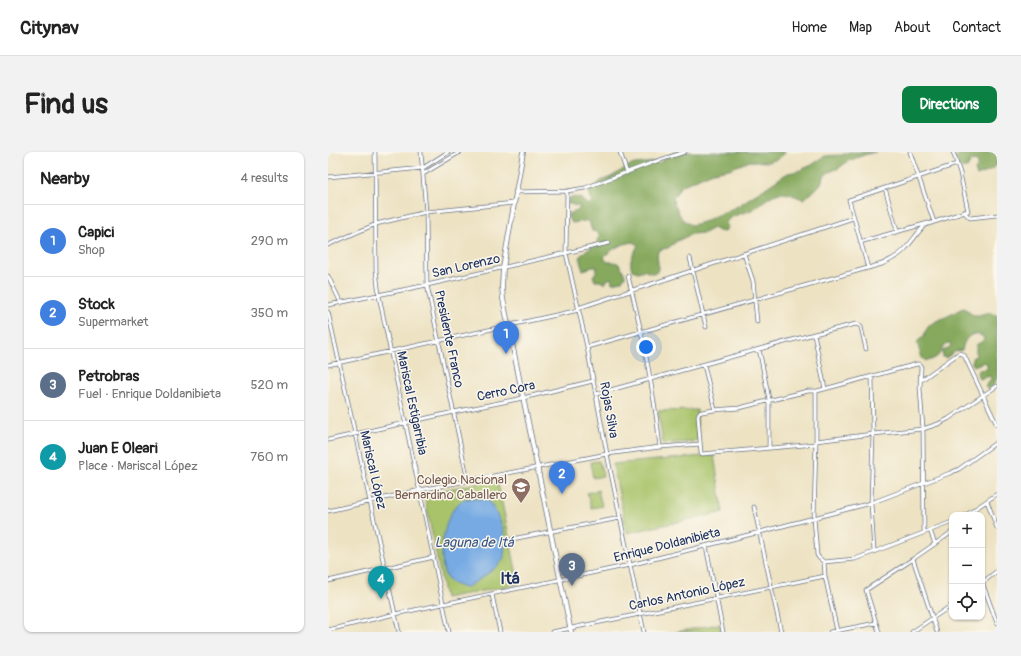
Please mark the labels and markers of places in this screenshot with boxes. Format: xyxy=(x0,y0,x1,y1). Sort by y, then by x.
pin: 1 xyxy=(493,321,519,354)
pin: 2 xyxy=(549,461,575,494)
place label: Colegio Nacional Bernardino Caballero xyxy=(394,472,507,503)
school or university icon: Colegio Nacional Bernardino Caballero xyxy=(510,476,532,504)
pin: 3 xyxy=(559,553,585,586)
pin: 4 xyxy=(368,566,394,599)

